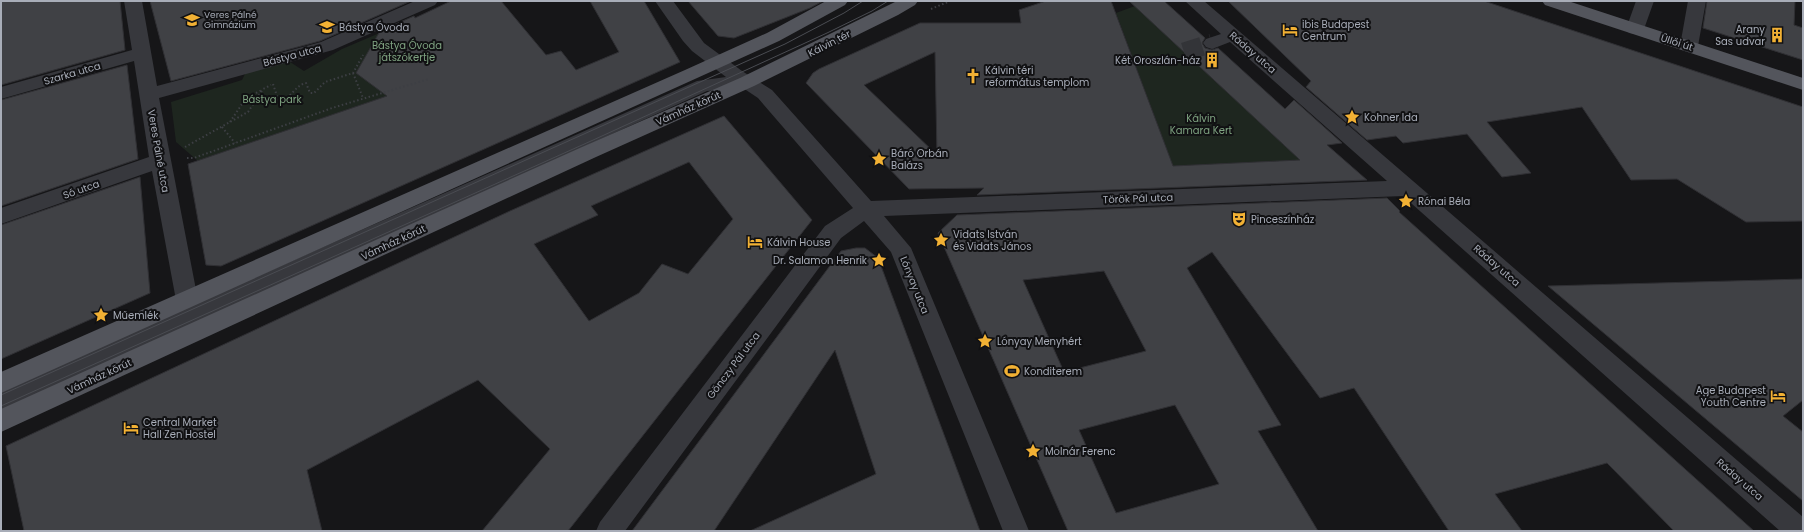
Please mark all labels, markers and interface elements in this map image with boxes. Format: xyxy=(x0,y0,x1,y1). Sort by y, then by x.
place label: Veres Pálné Gimnázium xyxy=(204,9,257,31)
school or university icon: Veres Pálné Gimnázium xyxy=(183,11,201,29)
place label: ibis Budapest Centrum xyxy=(1302,17,1370,44)
school or university icon: Bástya Óvoda xyxy=(318,18,336,36)
place label: Bástya Óvoda xyxy=(339,20,409,35)
hotel icon: ibis Budapest Centrum xyxy=(1281,21,1299,39)
place label: Arany Sas udvar xyxy=(1715,22,1765,49)
street label: Kálvin tér xyxy=(805,26,853,61)
building icon: Arany Sas udvar xyxy=(1768,26,1786,44)
street label: Ráday utca xyxy=(1226,28,1279,77)
street label: Üllői út xyxy=(1659,30,1695,55)
park label: Bástya Óvoda játszókertje xyxy=(372,38,442,65)
street label: Bástya utca xyxy=(261,41,323,70)
building icon: Két Oroszlán-ház xyxy=(1203,51,1221,69)
place label: Két Oroszlán-ház xyxy=(1115,53,1200,68)
street label: Szarka utca xyxy=(42,58,102,89)
place label: Kálvin téri református templom xyxy=(985,63,1089,90)
church icon: Kálvin téri református templom xyxy=(964,67,982,85)
street label: Vámház körút xyxy=(653,87,723,129)
park label: Bástya park xyxy=(242,92,302,107)
street label: Veres Pálné utca xyxy=(144,108,173,194)
place icon: Kohner Ida xyxy=(1343,108,1361,126)
place label: Kohner Ida xyxy=(1364,110,1418,125)
park label: Kálvin Kamara Kert xyxy=(1170,111,1233,138)
place label: Báró Orbán Balázs xyxy=(891,146,948,173)
place icon: Báró Orbán Balázs xyxy=(870,150,888,168)
street label: Só utca xyxy=(61,176,101,203)
street label: Török Pál utca xyxy=(1103,190,1173,207)
place icon: Rónai Béla xyxy=(1397,192,1415,210)
place label: Rónai Béla xyxy=(1418,194,1470,209)
theatre icon: Pinceszínház xyxy=(1230,210,1248,228)
place label: Pinceszínház xyxy=(1251,212,1315,227)
street label: Vámház körút xyxy=(359,221,428,264)
place label: Vidats István és Vidats János xyxy=(953,227,1031,254)
place icon: Vidats István és Vidats János xyxy=(932,231,950,249)
hotel icon: Kálvin House xyxy=(746,233,764,251)
place label: Kálvin House xyxy=(767,235,831,250)
street label: Ráday utca xyxy=(1470,241,1523,290)
place icon: Dr. Salamon Henrik xyxy=(870,251,888,269)
place label: Dr. Salamon Henrik xyxy=(773,253,868,268)
street label: Lónyay utca xyxy=(896,254,933,316)
place icon: Műemlék xyxy=(92,306,110,324)
place label: Műemlék xyxy=(113,308,159,323)
street label: Gönczy Pál utca xyxy=(703,329,763,402)
place icon: Lónyay Menyhért xyxy=(976,332,994,350)
place label: Lónyay Menyhért xyxy=(997,334,1082,349)
street label: Vámház körút xyxy=(65,355,134,398)
sports icon: Konditerem xyxy=(1003,362,1021,380)
place label: Konditerem xyxy=(1024,364,1082,379)
place label: Age Budapest Youth Centre xyxy=(1696,383,1766,410)
hotel icon: Age Budapest Youth Centre xyxy=(1769,387,1787,405)
place label: Central Market Hall Zen Hostel xyxy=(143,415,217,442)
hotel icon: Central Market Hall Zen Hostel xyxy=(122,419,140,437)
place icon: Molnár Ferenc xyxy=(1024,442,1042,460)
place label: Molnár Ferenc xyxy=(1045,444,1116,459)
street label: Ráday utca xyxy=(1713,455,1766,504)

